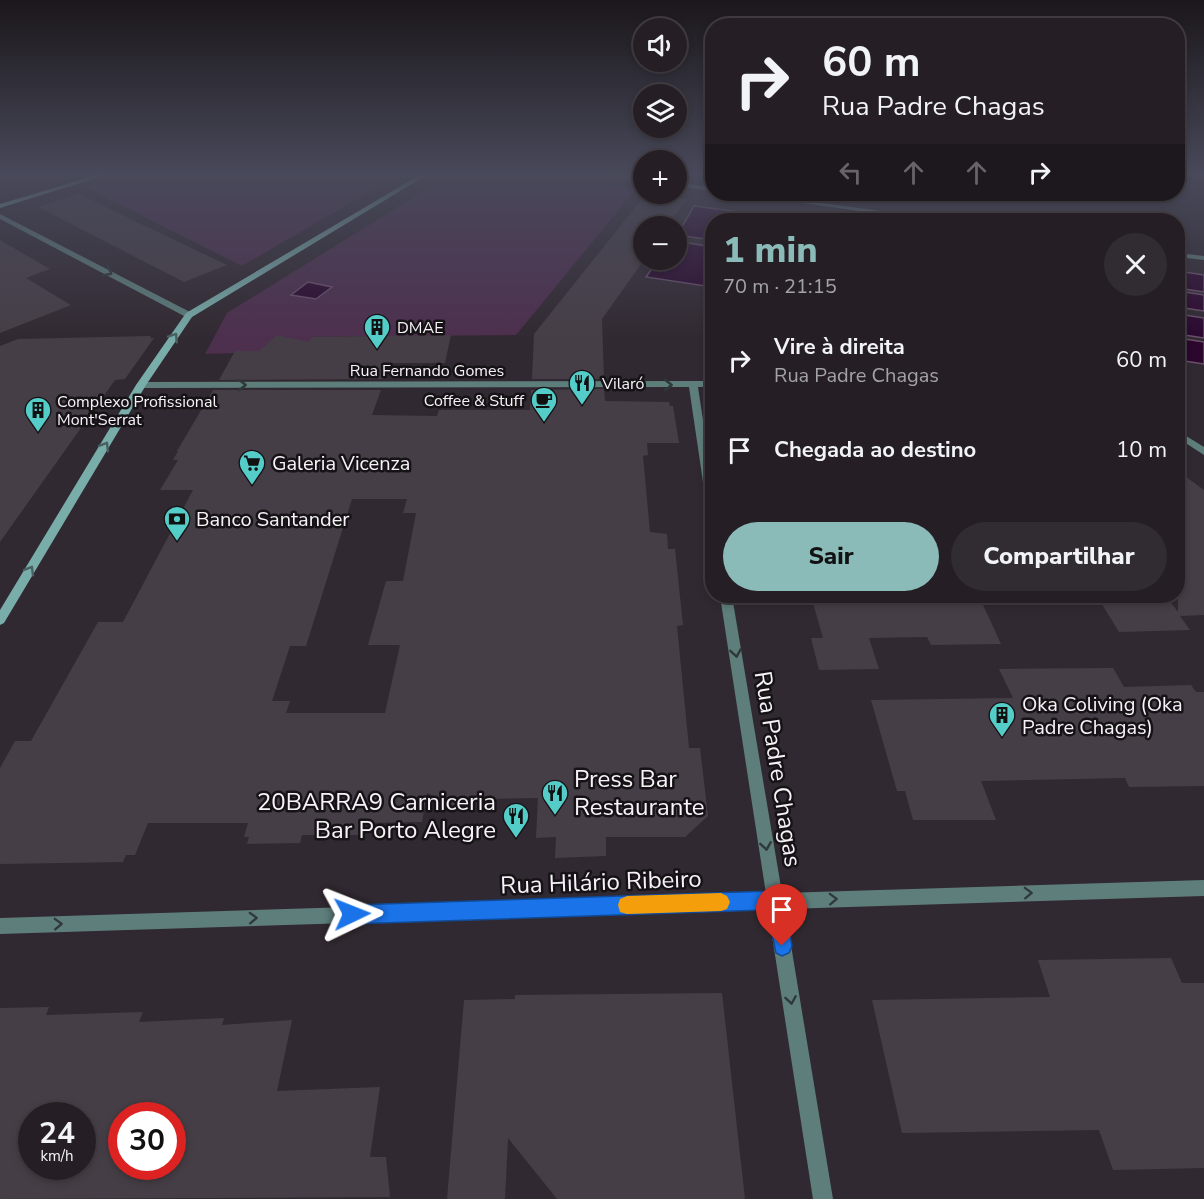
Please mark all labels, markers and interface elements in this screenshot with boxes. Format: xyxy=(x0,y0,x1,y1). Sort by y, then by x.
map controls xyxy=(633,18,687,270)
button: sound xyxy=(633,18,687,72)
text: 60 m xyxy=(822,34,921,91)
icon: right xyxy=(723,42,801,120)
button: layers xyxy=(633,84,687,138)
text: Rua Padre Chagas xyxy=(822,88,1045,125)
button: + xyxy=(633,150,687,204)
icon: left xyxy=(834,156,867,189)
icon: ahead xyxy=(897,156,930,189)
icon: ahead xyxy=(960,156,993,189)
icon: right xyxy=(1023,156,1056,189)
button: − xyxy=(633,216,687,270)
text: 1 min xyxy=(723,226,818,275)
button: close xyxy=(1104,233,1167,296)
one-way arrow xyxy=(101,265,112,276)
text: 70 m · 21:15 xyxy=(723,273,837,300)
building icon: DMAE xyxy=(362,312,392,350)
place label: DMAE xyxy=(397,317,444,339)
one-way arrow xyxy=(167,332,178,343)
text: Vire à direita xyxy=(774,332,905,362)
icon: right xyxy=(723,344,756,377)
text: 60 m xyxy=(1116,345,1167,375)
street label: Rua Fernando Gomes xyxy=(350,360,504,382)
text: Rua Padre Chagas xyxy=(774,362,939,389)
restaurant icon: Vilaró xyxy=(567,368,597,406)
place label: Vilaró xyxy=(601,373,645,395)
one-way arrow xyxy=(237,379,246,391)
one-way arrow xyxy=(663,379,672,391)
cafe icon: Coffee & Stuff xyxy=(529,385,559,423)
place label: Coffee & Stuff xyxy=(424,390,525,412)
place label: Complexo Profissional Mont'Serrat xyxy=(57,391,217,431)
building icon: Complexo Profissional Mont'Serrat xyxy=(23,395,53,433)
icon: arrive xyxy=(723,434,756,467)
text: Chegada ao destino xyxy=(774,435,976,465)
text: 10 m xyxy=(1116,435,1167,465)
one-way arrow xyxy=(97,442,109,452)
supermarket icon: Galeria Vicenza xyxy=(237,448,267,486)
place label: Galeria Vicenza xyxy=(272,450,410,477)
bank icon: Banco Santander xyxy=(162,504,192,542)
place label: Banco Santander xyxy=(196,506,349,533)
button: Sair xyxy=(723,522,939,591)
button: Compartilhar xyxy=(951,522,1167,591)
one-way arrow xyxy=(23,566,35,576)
one-way arrow xyxy=(729,649,741,658)
street label: Rua Padre Chagas xyxy=(747,669,809,869)
place label: Oka Coliving (Oka Padre Chagas) xyxy=(1022,691,1183,741)
building icon: Oka Coliving (Oka Padre Chagas) xyxy=(987,700,1017,738)
place label: Press Bar Restaurante xyxy=(574,763,704,823)
restaurant icon: Press Bar Restaurante xyxy=(540,778,570,816)
place label: 20BARRA9 Carniceria Bar Porto Alegre xyxy=(257,786,496,846)
restaurant icon: 20BARRA9 Carniceria Bar Porto Alegre xyxy=(501,801,531,839)
one-way arrow xyxy=(760,841,772,850)
street label: Rua Hilário Ribeiro xyxy=(500,862,702,902)
position arrow xyxy=(320,882,384,946)
pin xyxy=(756,884,807,946)
one-way arrow xyxy=(1024,887,1033,899)
icon: arrive xyxy=(765,893,798,926)
one-way arrow xyxy=(829,893,838,905)
one-way arrow xyxy=(249,911,258,924)
one-way arrow xyxy=(54,918,63,930)
one-way arrow xyxy=(784,994,797,1004)
speed limit sign: 30 xyxy=(108,1102,186,1180)
text: 24 xyxy=(39,1113,75,1154)
text: km/h xyxy=(40,1146,74,1166)

